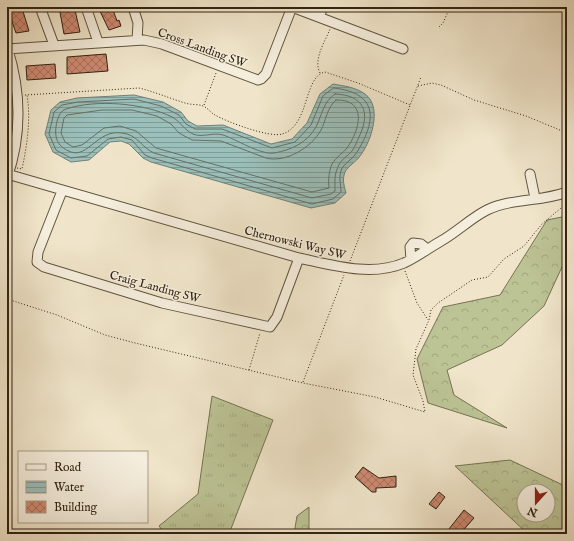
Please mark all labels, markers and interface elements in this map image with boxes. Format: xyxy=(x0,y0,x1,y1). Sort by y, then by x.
street label: Cross Landing SW xyxy=(156,25,249,71)
street label: Chernowski Way SW xyxy=(243,223,348,263)
street label: Craig Landing SW xyxy=(108,268,203,306)
legend xyxy=(18,451,148,523)
text: Road xyxy=(54,460,82,475)
text: Water xyxy=(54,480,85,495)
north arrow xyxy=(516,483,556,523)
text: Building xyxy=(54,500,98,515)
text: N xyxy=(525,503,541,520)

